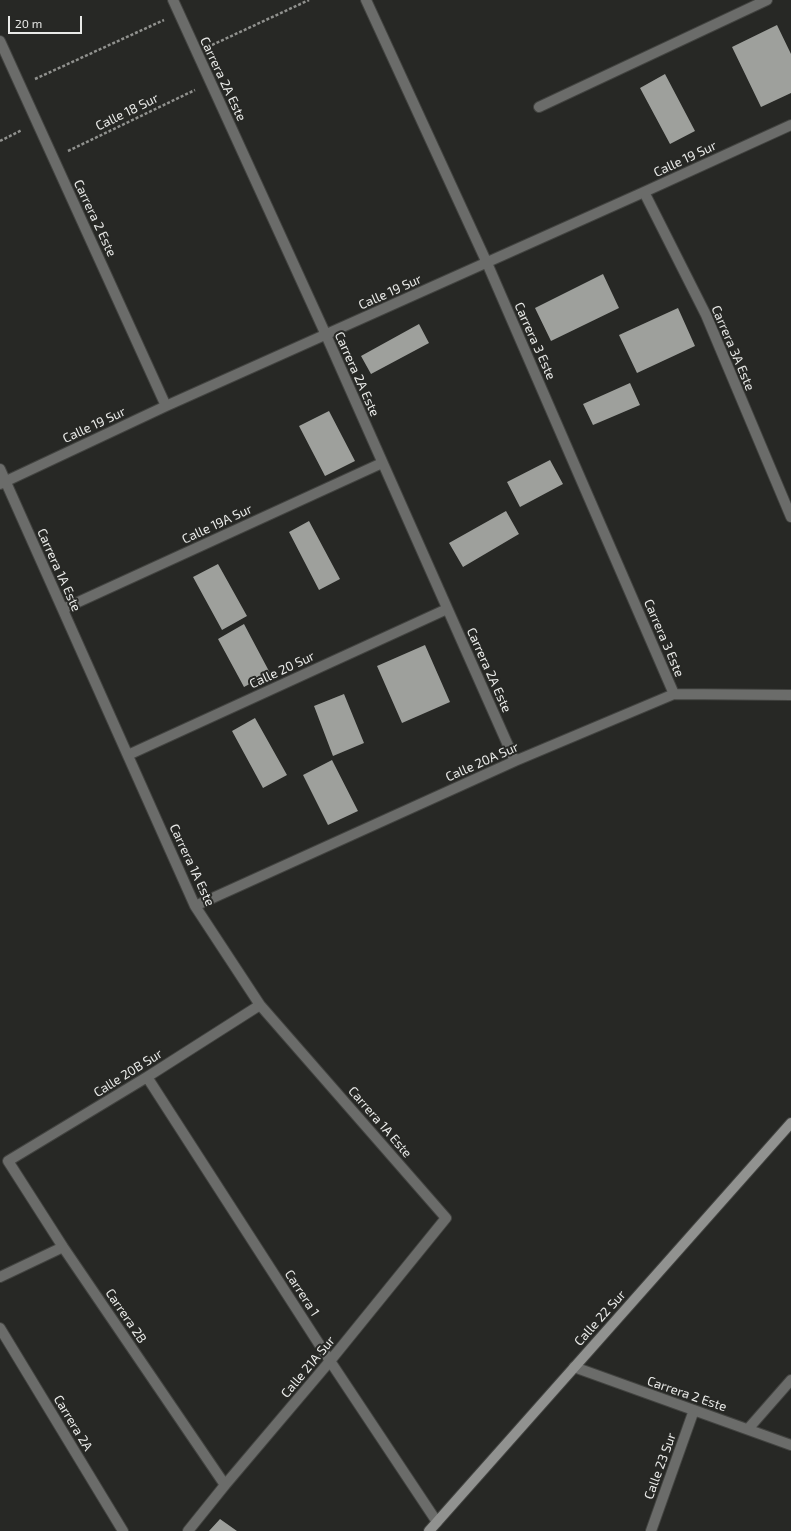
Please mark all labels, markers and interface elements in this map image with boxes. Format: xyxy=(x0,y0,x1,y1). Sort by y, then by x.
scale bar xyxy=(10,8,84,34)
text: 20 m xyxy=(15,16,42,30)
street label: Carrera 2A Este xyxy=(197,34,249,124)
street label: Calle 18 Sur xyxy=(93,90,161,134)
street label: Calle 19 Sur xyxy=(651,138,719,180)
street label: Carrera 2 Este xyxy=(70,177,120,259)
street label: Calle 19 Sur xyxy=(356,271,424,313)
street label: Carrera 3 Este xyxy=(511,300,559,382)
street label: Carrera 3A Este xyxy=(708,303,758,393)
street label: Carrera 2A Este xyxy=(331,329,383,419)
street label: Calle 19 Sur xyxy=(60,404,128,446)
street label: Calle 19A Sur xyxy=(179,501,255,547)
street label: Carrera 1A Este xyxy=(34,526,84,614)
street label: Carrera 3 Este xyxy=(641,597,687,679)
street label: Carrera 2A Este xyxy=(463,625,515,715)
street label: Calle 20 Sur xyxy=(247,648,317,692)
street label: Calle 20A Sur xyxy=(443,739,521,785)
street label: Carrera 1A Este xyxy=(166,821,218,909)
street label: Calle 20B Sur xyxy=(91,1046,165,1100)
street label: Carrera 1A Este xyxy=(345,1083,415,1161)
street label: Carrera 1 xyxy=(281,1267,323,1319)
street label: Carrera 2B xyxy=(102,1286,150,1346)
street label: Calle 22 Sur xyxy=(571,1287,629,1349)
street label: Calle 21A Sur xyxy=(278,1333,338,1401)
street label: Carrera 2 Este xyxy=(645,1373,729,1415)
street label: Carrera 2A xyxy=(50,1392,96,1454)
street label: Calle 23 Sur xyxy=(641,1431,679,1501)

